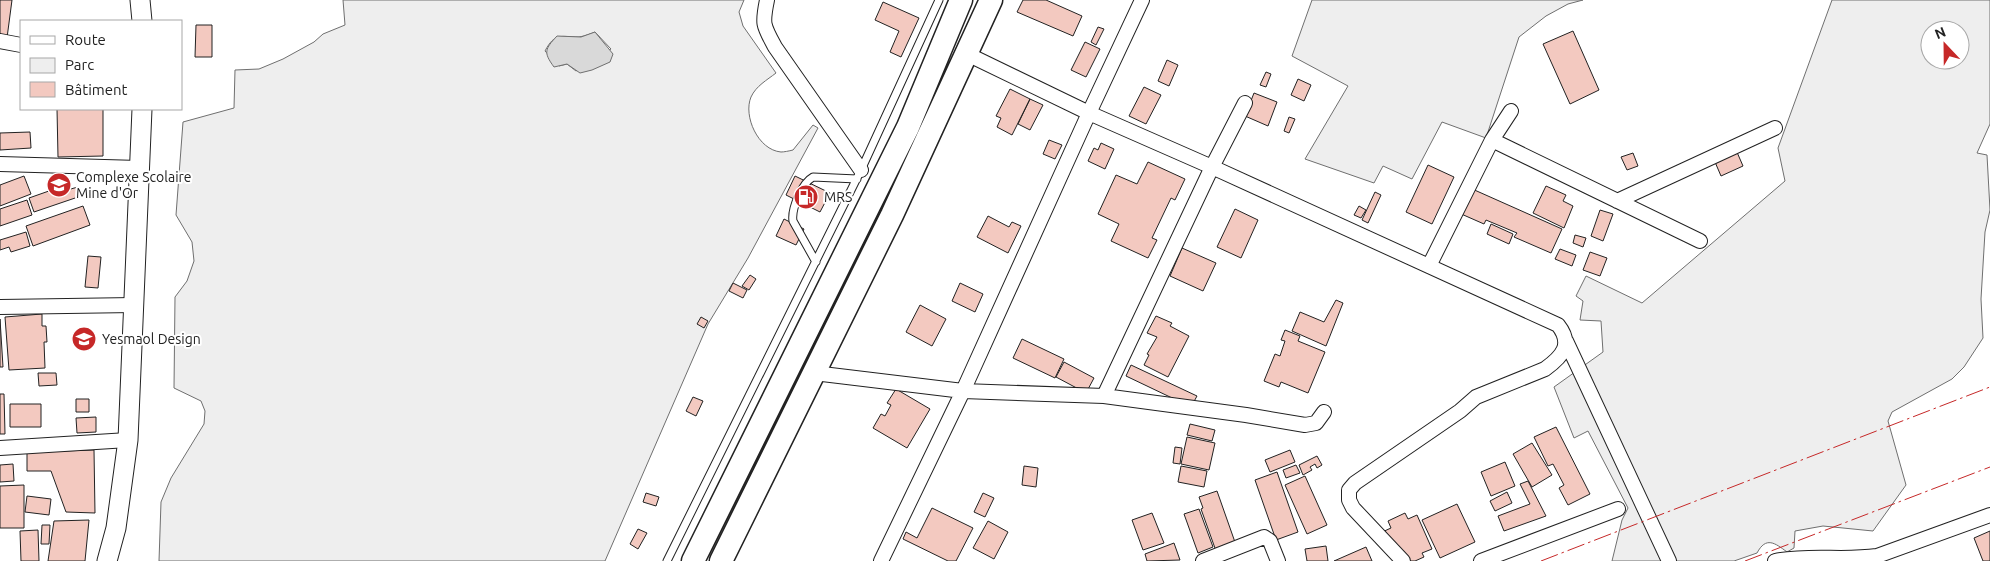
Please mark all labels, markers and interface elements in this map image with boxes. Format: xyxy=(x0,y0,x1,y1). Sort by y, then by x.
legend xyxy=(20,20,182,110)
north arrow xyxy=(1920,20,1970,70)
text: N xyxy=(1932,24,1948,42)
text: Route xyxy=(65,31,106,48)
text: Parc xyxy=(65,56,94,73)
text: Bâtiment xyxy=(65,81,128,98)
place label: Complexe Scolaire Mine d'Or xyxy=(76,169,192,201)
school or university icon: Complexe Scolaire Mine d'Or xyxy=(46,172,72,198)
fuel station icon: MRS xyxy=(793,184,819,210)
place label: MRS xyxy=(824,189,852,205)
school or university icon: Yesmaol Design xyxy=(71,326,97,352)
place label: Yesmaol Design xyxy=(102,331,201,347)

